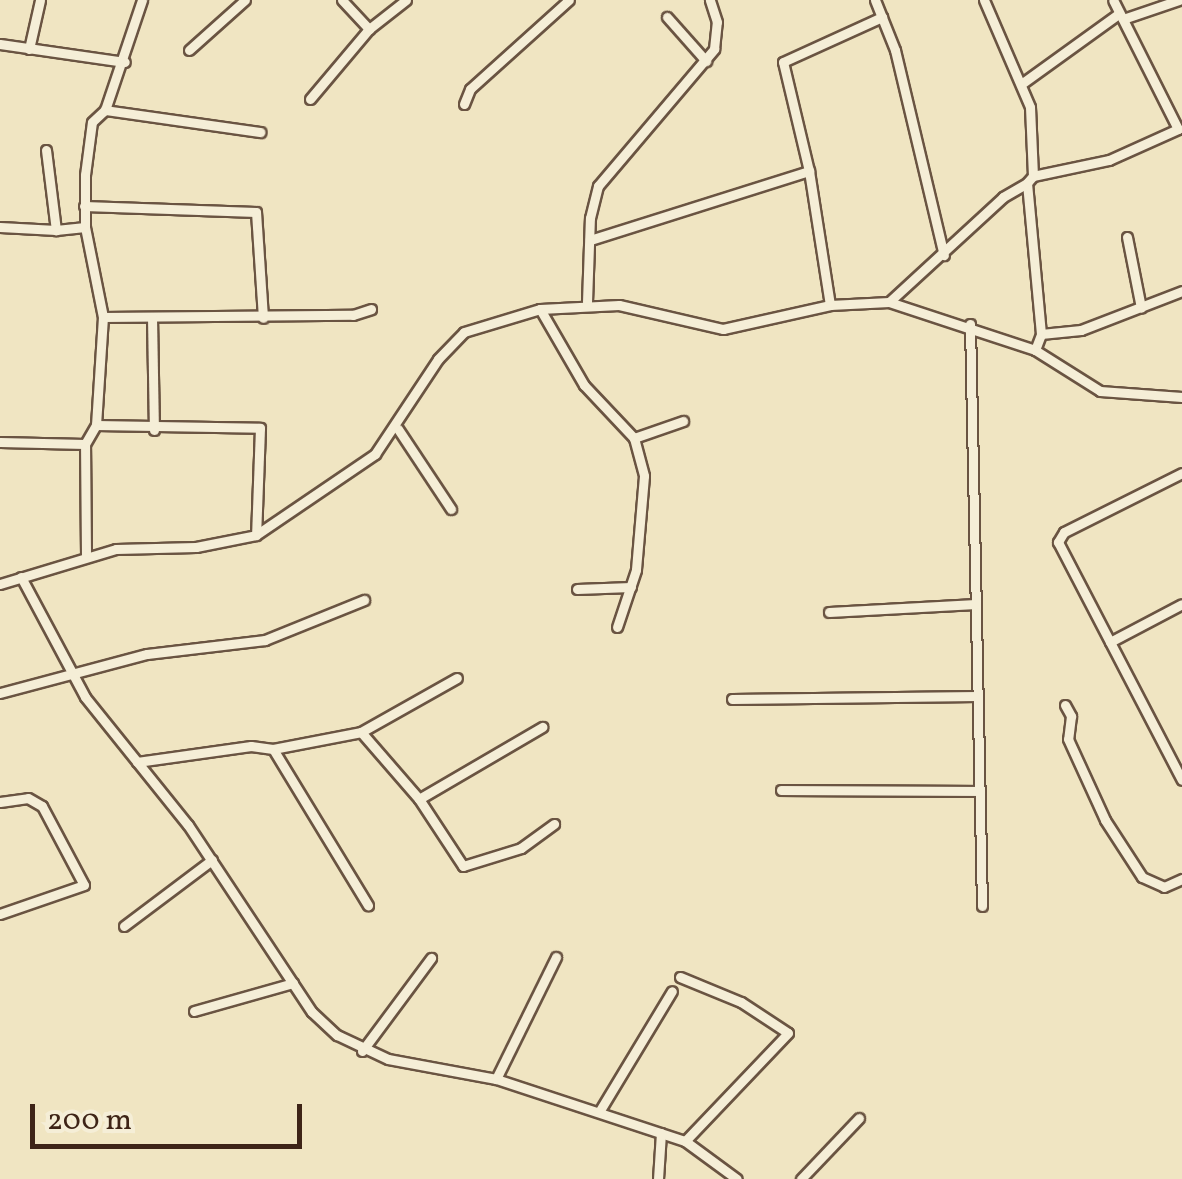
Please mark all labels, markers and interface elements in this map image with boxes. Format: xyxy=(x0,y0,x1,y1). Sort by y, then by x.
scale bar xyxy=(35,1084,308,1146)
text: 200 m xyxy=(47,1100,132,1142)

